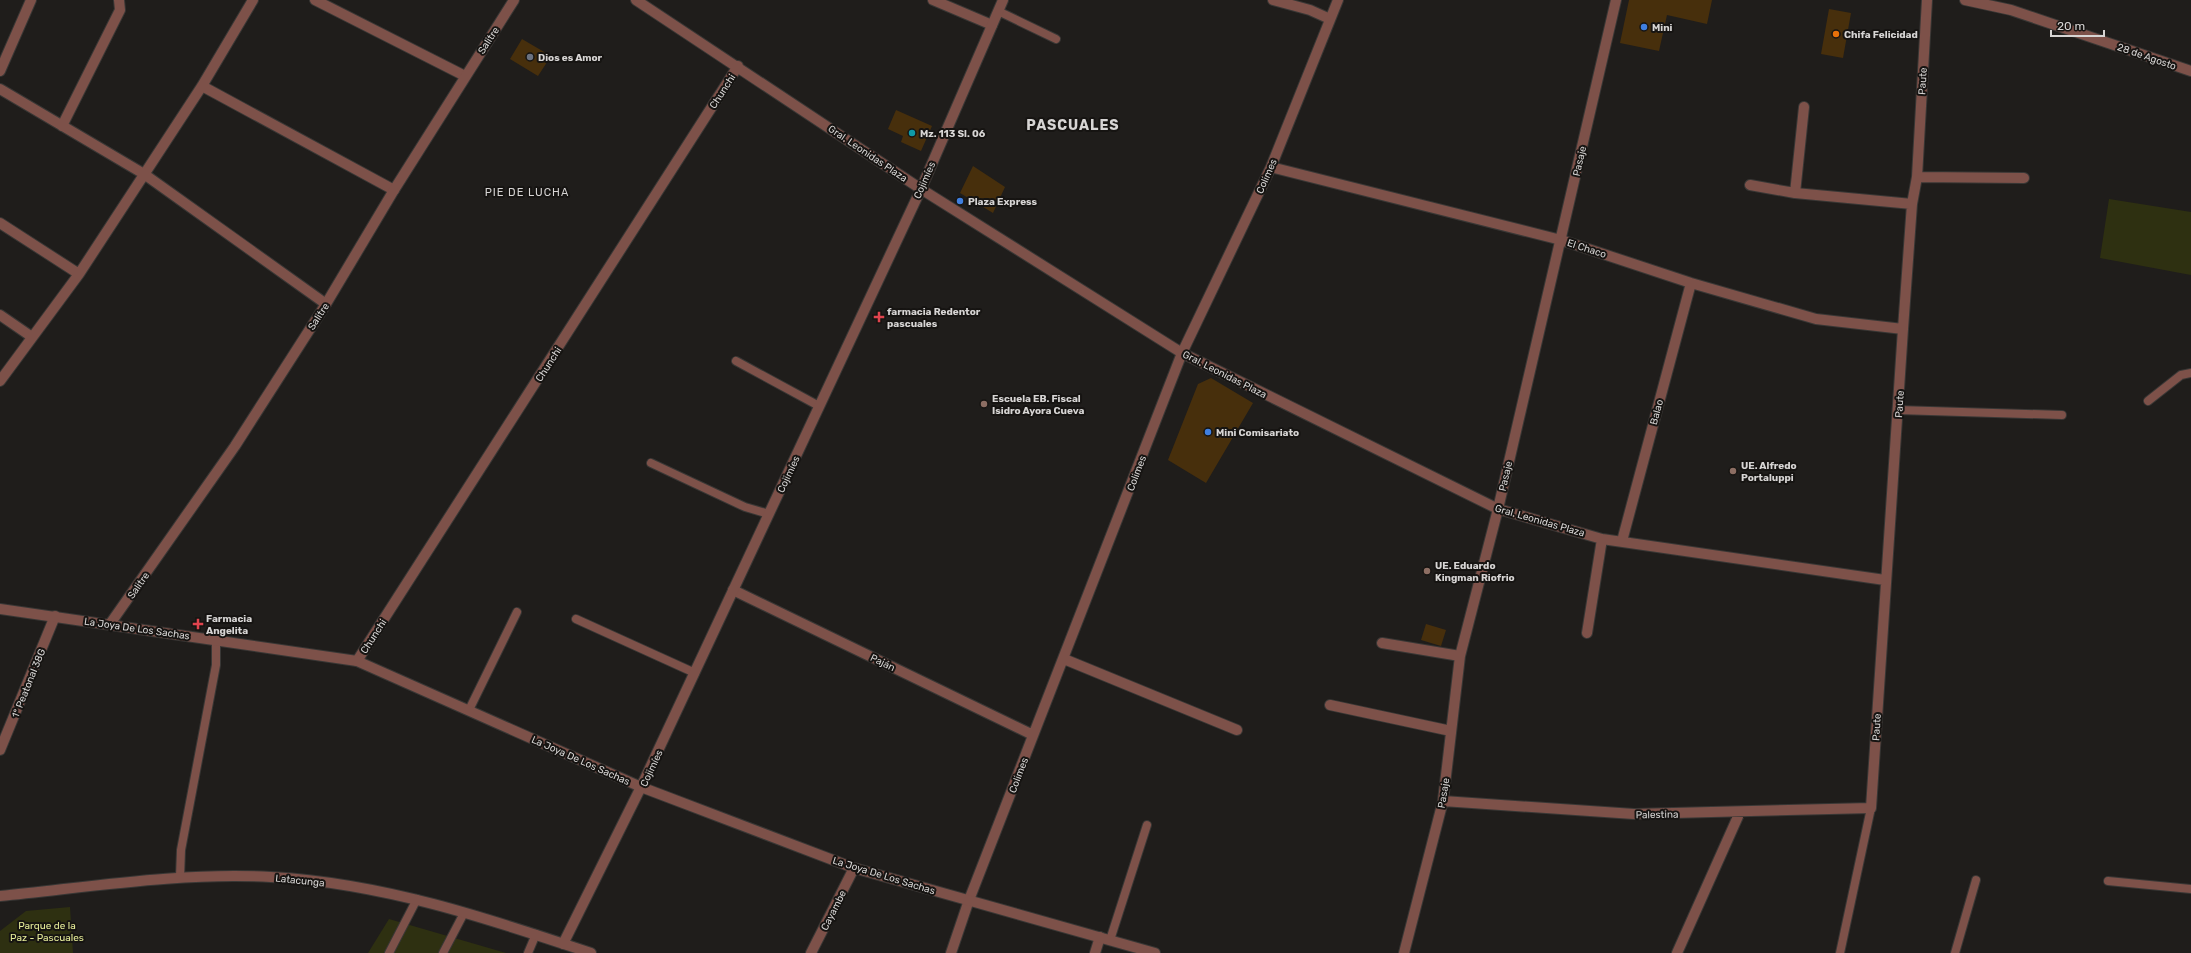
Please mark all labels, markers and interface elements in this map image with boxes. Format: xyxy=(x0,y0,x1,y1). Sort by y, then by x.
scale bar xyxy=(2051,12,2104,38)
text: 20 m xyxy=(2057,19,2085,33)
marker: Mini xyxy=(1639,22,1649,32)
place label: Mini xyxy=(1652,22,1673,34)
street label: Salitre xyxy=(476,24,502,56)
marker: Chifa Felicidad xyxy=(1831,29,1841,39)
place label: Chifa Felicidad xyxy=(1844,29,1918,41)
street label: 28 de Agosto xyxy=(2116,41,2178,73)
marker: Dios es Amor xyxy=(525,52,535,62)
place label: Dios es Amor xyxy=(538,52,603,64)
street label: Paute xyxy=(1916,67,1930,95)
street label: Chunchi xyxy=(707,72,738,111)
district label: PASCUALES xyxy=(1026,117,1120,134)
street label: Gral. Leonidas Plaza xyxy=(826,123,909,185)
marker: Mz. 113 Sl. 06 xyxy=(907,128,917,138)
place label: Mz. 113 Sl. 06 xyxy=(920,128,986,140)
street label: Pasaje xyxy=(1571,145,1589,178)
street label: Colimes xyxy=(1254,157,1280,196)
street label: Cojimíes xyxy=(911,160,938,201)
district label: PIE DE LUCHA xyxy=(485,186,569,199)
marker: Plaza Express xyxy=(955,196,965,206)
place label: Plaza Express xyxy=(968,196,1038,208)
street label: El Chaco xyxy=(1566,237,1608,261)
street label: Salitre xyxy=(306,300,332,332)
place label: farmacia Redentor pascuales xyxy=(887,306,981,330)
marker: farmacia Redentor pascuales xyxy=(874,312,884,322)
street label: Chunchi xyxy=(533,345,564,384)
street label: Gral. Leonidas Plaza xyxy=(1180,348,1269,401)
street label: Paute xyxy=(1893,390,1907,418)
place label: Escuela EB. Fiscal Isidro Ayora Cueva xyxy=(992,393,1084,417)
street label: Balao xyxy=(1648,398,1666,426)
marker: Escuela EB. Fiscal Isidro Ayora Cueva xyxy=(979,399,989,409)
marker: Mini Comisariato xyxy=(1203,427,1213,437)
place label: Mini Comisariato xyxy=(1216,427,1299,439)
street label: Cojimíes xyxy=(775,454,803,495)
street label: Colimes xyxy=(1125,454,1149,493)
street label: Pasaje xyxy=(1497,460,1515,493)
place label: UE. Alfredo Portaluppi xyxy=(1741,460,1797,484)
marker: UE. Alfredo Portaluppi xyxy=(1728,466,1738,476)
street label: Gral. Leonidas Plaza xyxy=(1493,502,1586,540)
place label: UE. Eduardo Kingman Riofrio xyxy=(1435,560,1515,584)
marker: UE. Eduardo Kingman Riofrio xyxy=(1422,566,1432,576)
street label: Salitre xyxy=(125,570,153,601)
place label: Farmacia Angelita xyxy=(206,613,252,637)
street label: La Joya De Los Sachas xyxy=(83,616,190,642)
street label: Chunchi xyxy=(358,617,389,656)
marker: Farmacia Angelita xyxy=(193,619,203,629)
street label: 1° Peatonal 38G xyxy=(10,647,48,720)
street label: Paján xyxy=(868,652,897,674)
street label: Paute xyxy=(1870,713,1884,741)
street label: La Joya De Los Sachas xyxy=(530,734,632,788)
street label: Cojimíes xyxy=(638,748,666,789)
street label: Colimes xyxy=(1007,756,1031,795)
street label: Pasaje xyxy=(1436,777,1452,809)
street label: Palestina xyxy=(1635,809,1679,821)
street label: La Joya De Los Sachas xyxy=(831,855,936,897)
street label: Latacunga xyxy=(275,872,325,890)
street label: Cayambe xyxy=(819,888,849,932)
park label: Parque de la Paz - Pascuales xyxy=(10,920,84,944)

